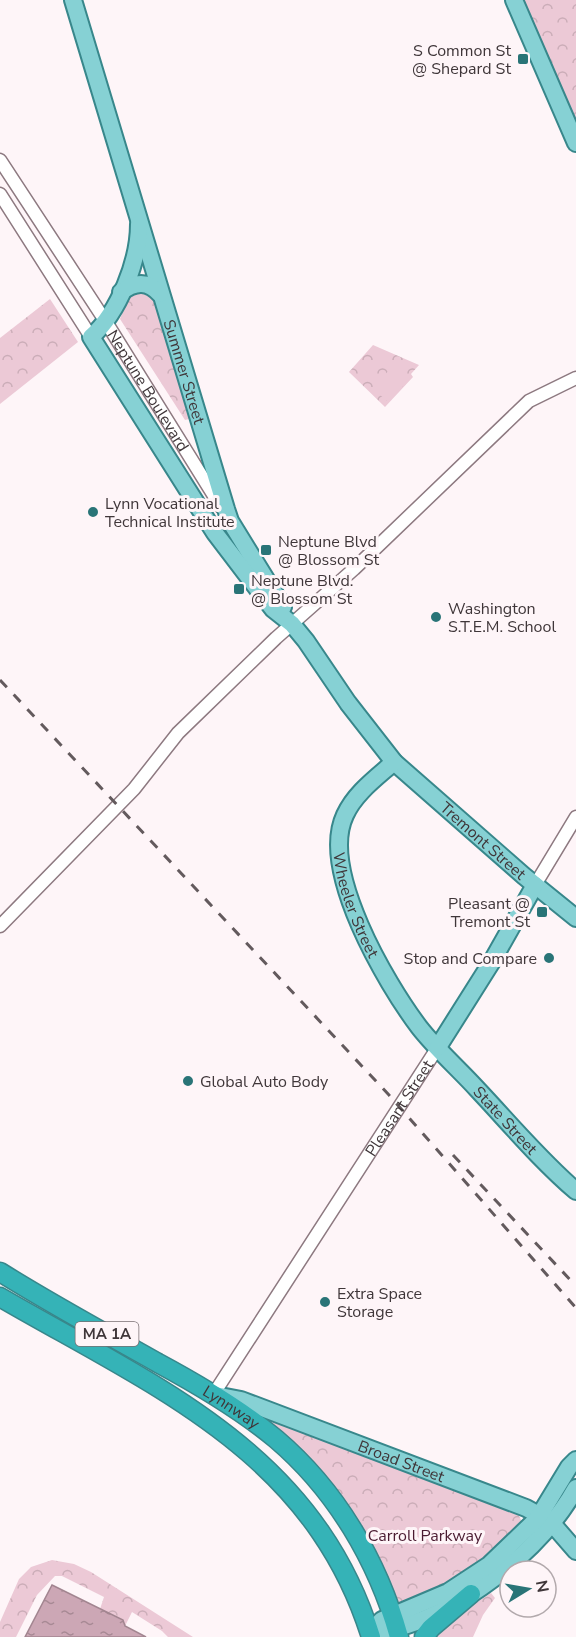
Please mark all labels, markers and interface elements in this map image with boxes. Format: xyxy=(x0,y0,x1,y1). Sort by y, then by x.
place label: S Common St @ Shepard St xyxy=(412,40,511,80)
marker: S Common St @ Shepard St xyxy=(516,52,530,66)
street label: Summer Street xyxy=(158,317,210,427)
street label: Neptune Boulevard xyxy=(101,326,194,456)
place label: Lynn Vocational Technical Institute xyxy=(105,493,235,533)
marker: Lynn Vocational Technical Institute xyxy=(86,505,100,519)
place label: Neptune Blvd @ Blossom St xyxy=(278,531,380,571)
marker: Neptune Blvd @ Blossom St xyxy=(259,543,273,557)
place label: Neptune Blvd. @ Blossom St xyxy=(251,570,353,610)
marker: Neptune Blvd. @ Blossom St xyxy=(232,582,246,596)
place label: Washington S.T.E.M. School xyxy=(448,598,556,638)
marker: Washington S.T.E.M. School xyxy=(429,610,443,624)
street label: Tremont Street xyxy=(435,797,531,885)
street label: Wheeler Street xyxy=(327,851,384,962)
place label: Pleasant @ Tremont St xyxy=(448,893,530,933)
marker: Pleasant @ Tremont St xyxy=(535,905,549,919)
place label: Stop and Compare xyxy=(404,948,537,970)
marker: Stop and Compare xyxy=(542,951,556,965)
street label: Pleasant Street xyxy=(360,1056,439,1161)
place label: Global Auto Body xyxy=(200,1071,329,1093)
marker: Global Auto Body xyxy=(181,1074,195,1088)
street label: State Street xyxy=(468,1082,542,1160)
place label: Extra Space Storage xyxy=(337,1283,422,1323)
marker: Extra Space Storage xyxy=(318,1295,332,1309)
road number: MA 1A xyxy=(76,1322,138,1346)
street label: Lynnway xyxy=(198,1381,265,1435)
street label: Broad Street xyxy=(355,1435,448,1488)
park label: Carroll Parkway xyxy=(368,1525,483,1547)
north arrow xyxy=(498,1559,558,1619)
text: N xyxy=(530,1578,554,1594)

